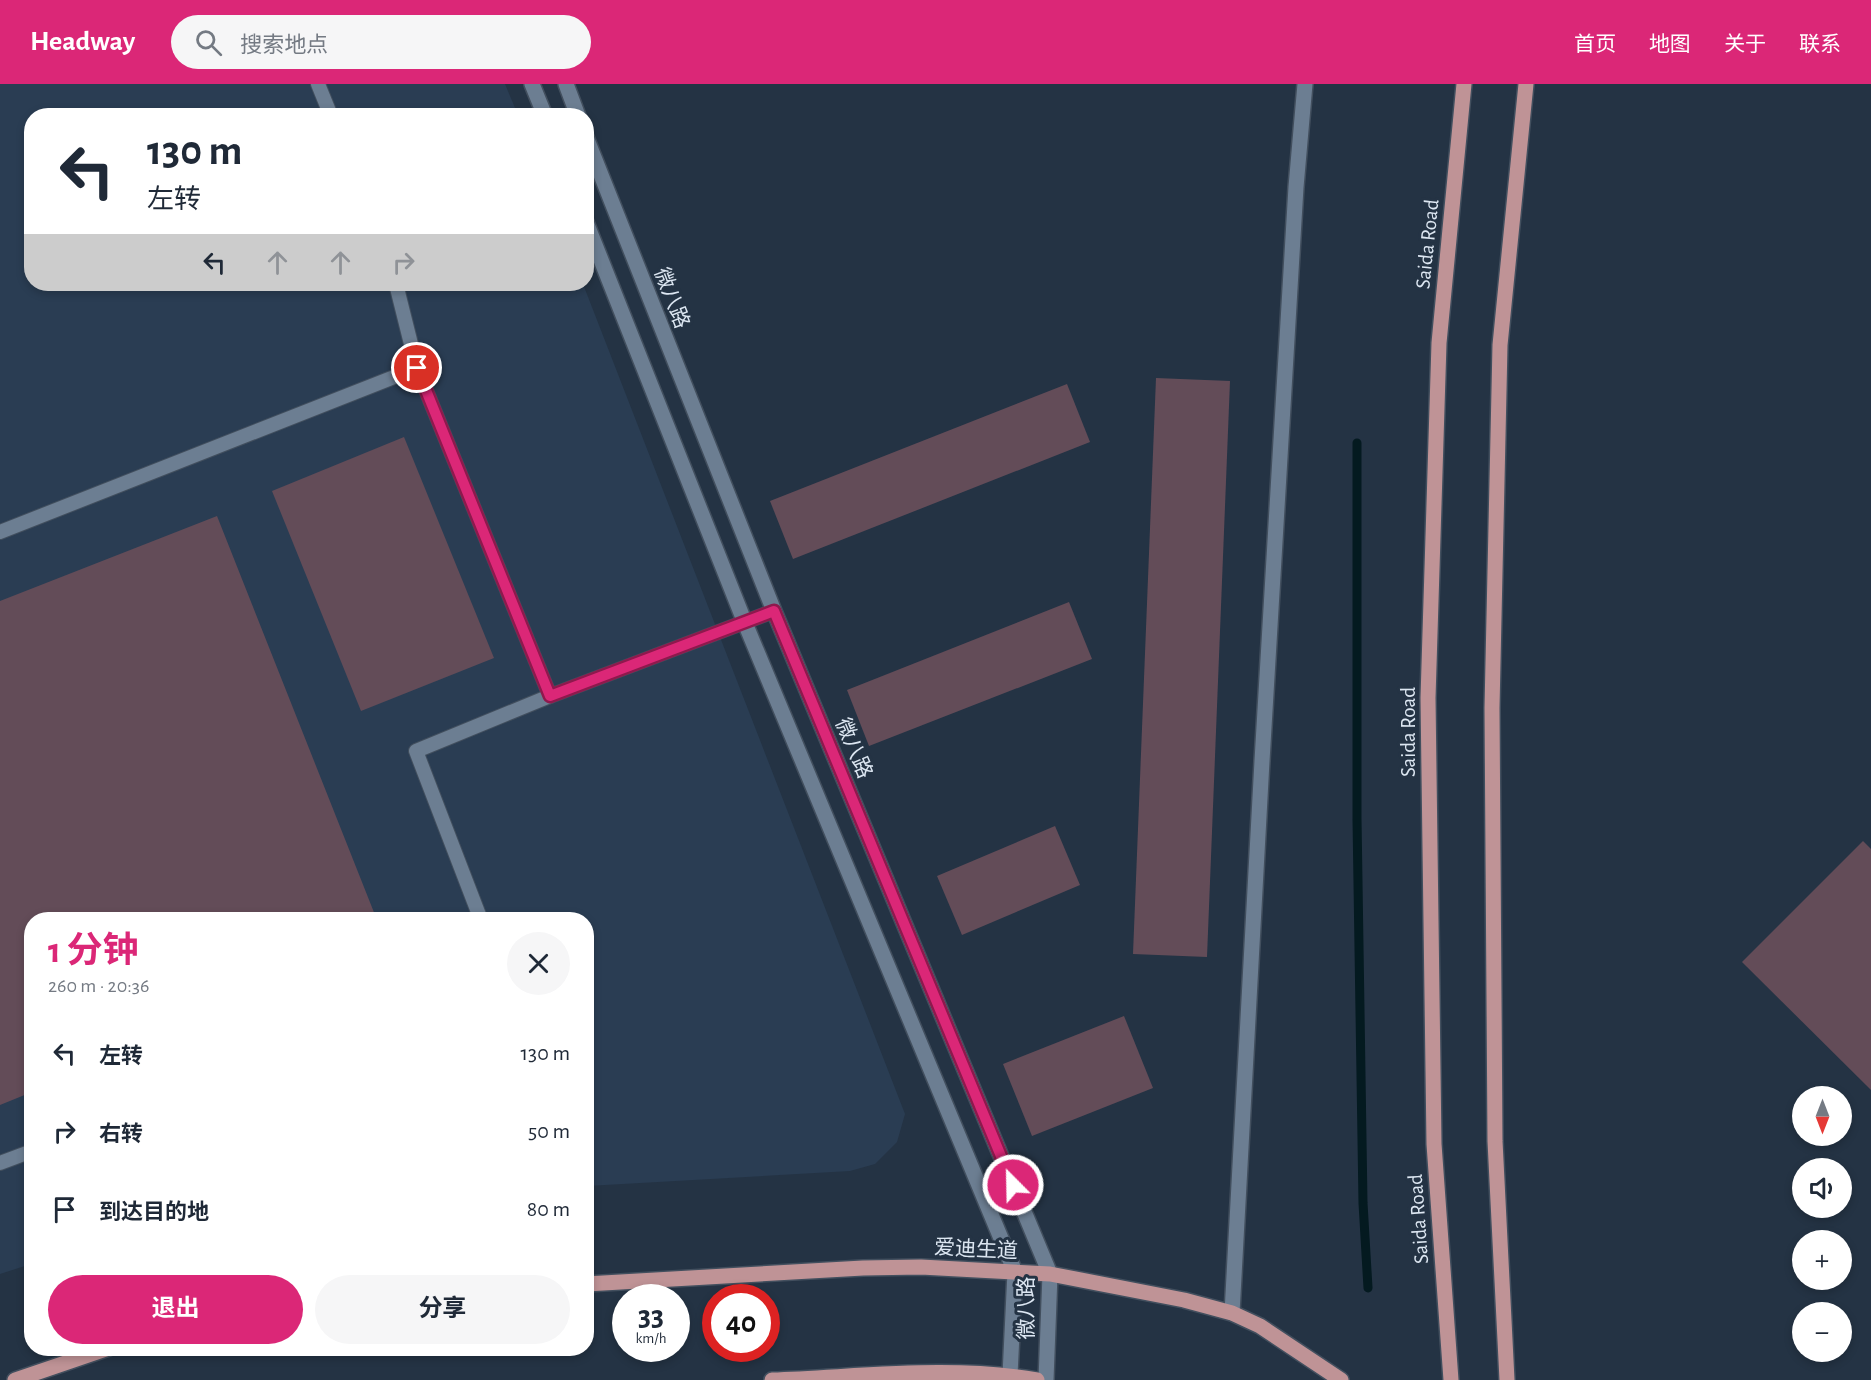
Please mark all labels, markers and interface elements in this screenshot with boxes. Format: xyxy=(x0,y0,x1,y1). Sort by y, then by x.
search box xyxy=(171,15,591,69)
icon: search xyxy=(192,26,225,59)
text: Headway xyxy=(30,28,135,56)
text: 搜索地点 xyxy=(240,34,328,56)
text: 首页 xyxy=(1574,34,1616,55)
text: 地图 xyxy=(1649,34,1691,55)
text: 关于 xyxy=(1724,34,1766,55)
text: 联系 xyxy=(1799,34,1841,55)
text: 130 m xyxy=(147,130,242,172)
icon: left xyxy=(48,132,126,210)
text: 左转 xyxy=(147,186,201,213)
street label: Saida Road xyxy=(1412,198,1443,290)
icon: left xyxy=(198,246,231,279)
icon: ahead xyxy=(261,246,294,279)
icon: ahead xyxy=(324,246,357,279)
icon: right xyxy=(387,246,420,279)
street label: 微八路 xyxy=(650,265,694,331)
pin xyxy=(391,342,442,393)
icon: arrive xyxy=(400,351,433,384)
street label: Saida Road xyxy=(1398,687,1419,777)
street label: 微八路 xyxy=(832,715,876,781)
button: close xyxy=(507,932,570,995)
text: 1 分钟 xyxy=(48,933,138,969)
text: 260 m · 20:36 xyxy=(48,976,149,996)
icon: left xyxy=(48,1037,81,1070)
text: 130 m xyxy=(521,1042,570,1064)
text: 左转 xyxy=(99,1045,143,1067)
north arrow xyxy=(1792,1086,1852,1146)
map controls xyxy=(1792,1086,1852,1362)
icon: right xyxy=(48,1115,81,1148)
text: 50 m xyxy=(528,1120,570,1142)
text: 右转 xyxy=(99,1123,143,1145)
position arrow xyxy=(981,1153,1045,1217)
button: sound xyxy=(1792,1158,1852,1218)
street label: Saida Road xyxy=(1405,1173,1432,1265)
icon: arrive xyxy=(48,1193,81,1226)
text: 80 m xyxy=(527,1198,570,1220)
text: 到达目的地 xyxy=(99,1201,209,1223)
button: + xyxy=(1792,1230,1852,1290)
street label: 爱迪生道 xyxy=(933,1236,1019,1262)
button: 退出 xyxy=(48,1275,303,1344)
button: 分享 xyxy=(315,1275,570,1344)
street label: 微八路 xyxy=(1015,1277,1037,1340)
speed limit sign: 40 xyxy=(702,1284,780,1362)
text: 33 xyxy=(638,1301,664,1331)
button: − xyxy=(1792,1302,1852,1362)
text: km/h xyxy=(636,1331,666,1346)

